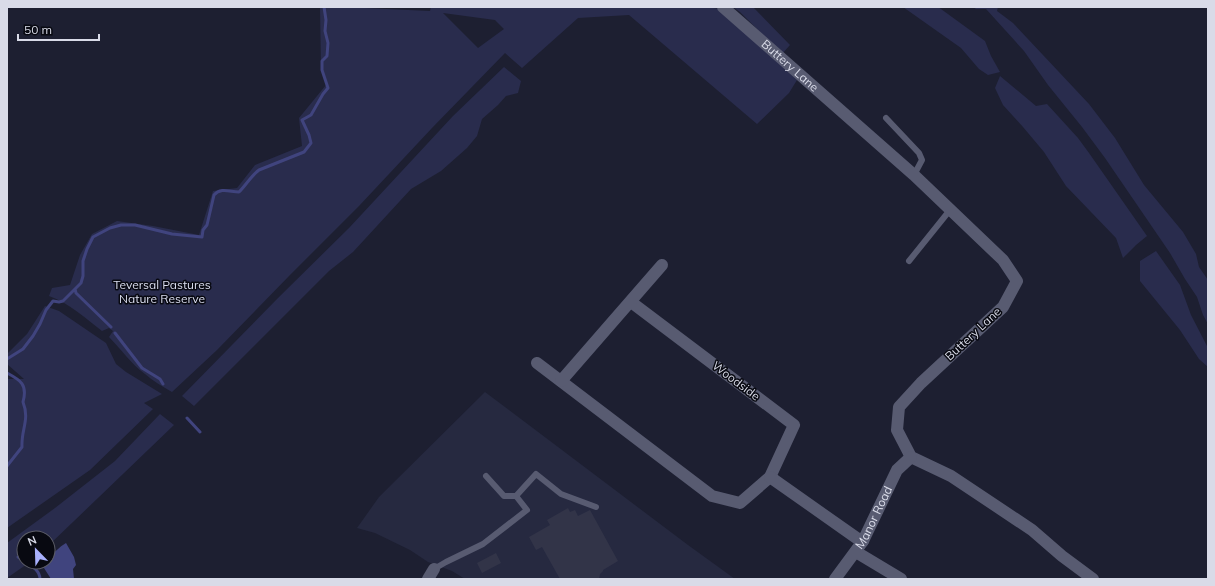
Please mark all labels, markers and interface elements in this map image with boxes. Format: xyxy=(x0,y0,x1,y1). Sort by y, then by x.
scale bar xyxy=(18,16,99,42)
text: 50 m xyxy=(24,22,52,37)
street label: Buttery Lane xyxy=(758,36,822,95)
park label: Teversal Pastures Nature Reserve xyxy=(113,277,211,306)
street label: Buttery Lane xyxy=(941,304,1004,363)
street label: Woodside xyxy=(709,358,763,403)
street label: Manor Road xyxy=(852,483,895,552)
north arrow xyxy=(16,530,56,570)
text: N xyxy=(26,533,39,549)

